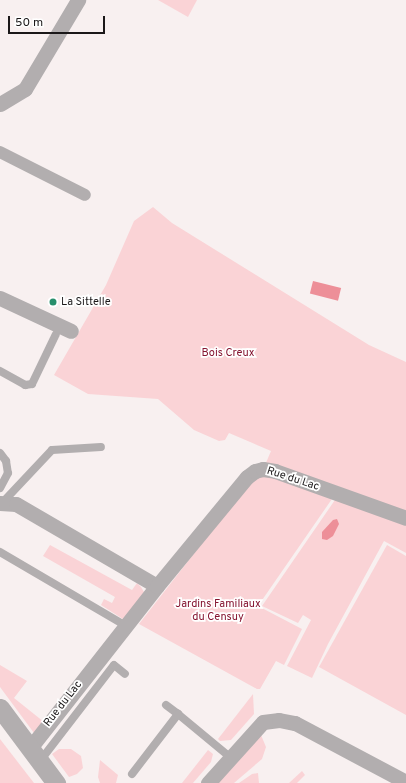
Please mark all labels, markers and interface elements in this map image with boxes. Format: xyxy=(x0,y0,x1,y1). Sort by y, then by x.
scale bar xyxy=(10,8,107,34)
text: 50 m xyxy=(15,15,43,31)
place label: La Sittelle xyxy=(61,295,111,309)
marker: La Sittelle xyxy=(48,297,58,307)
park label: Bois Creux xyxy=(202,346,254,360)
street label: Rue du Lac xyxy=(265,464,321,494)
park label: Jardins Familiaux du Censuy xyxy=(175,598,261,624)
street label: Rue du Lac xyxy=(41,679,85,729)

